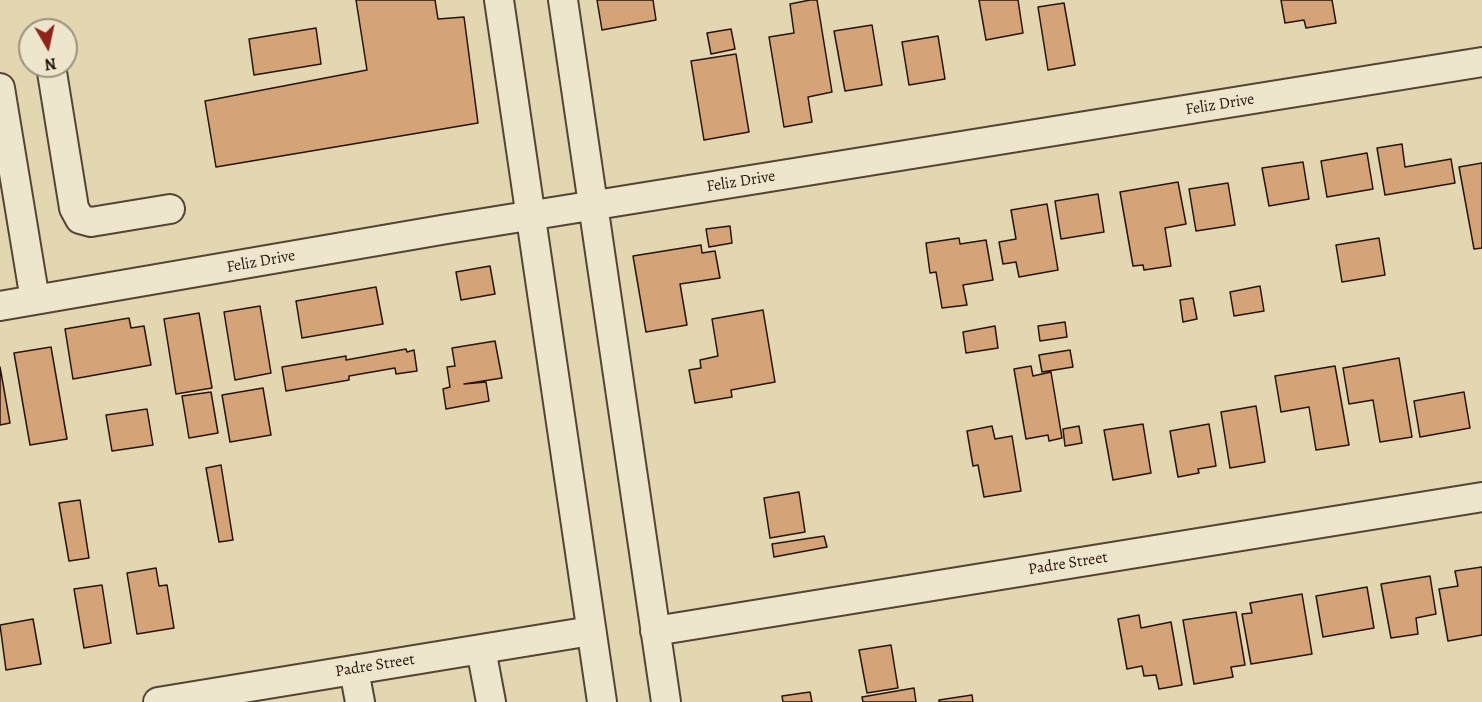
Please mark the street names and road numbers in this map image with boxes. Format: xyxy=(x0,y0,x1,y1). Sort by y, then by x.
street label: Feliz Drive xyxy=(1184,90,1256,120)
street label: Feliz Drive xyxy=(705,167,777,197)
street label: Feliz Drive xyxy=(225,247,297,277)
street label: Padre Street xyxy=(1027,548,1109,580)
street label: Padre Street xyxy=(334,650,416,682)

